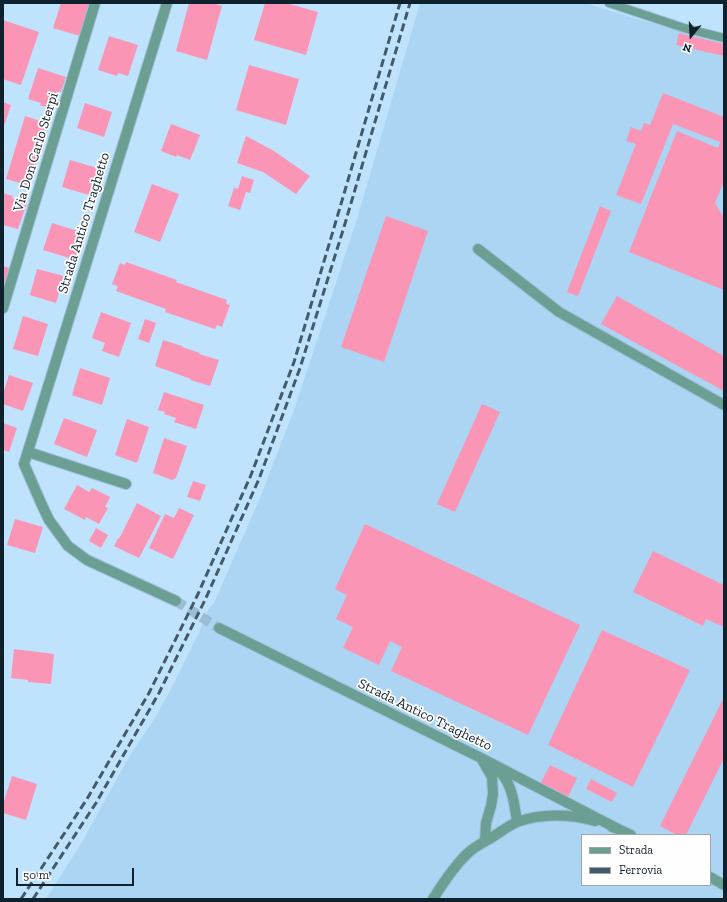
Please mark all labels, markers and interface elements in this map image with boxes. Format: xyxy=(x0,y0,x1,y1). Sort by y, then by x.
north arrow xyxy=(671,16,711,56)
text: N xyxy=(681,40,693,55)
street label: Via Don Carlo Sterpi xyxy=(10,91,62,213)
street label: Strada Antico Traghetto xyxy=(55,150,113,296)
street label: Strada Antico Traghetto xyxy=(355,675,495,755)
legend xyxy=(581,834,711,886)
text: Strada xyxy=(619,843,653,857)
scale bar xyxy=(18,860,136,886)
text: Ferrovia xyxy=(619,863,662,877)
text: 50 m xyxy=(23,868,49,882)

